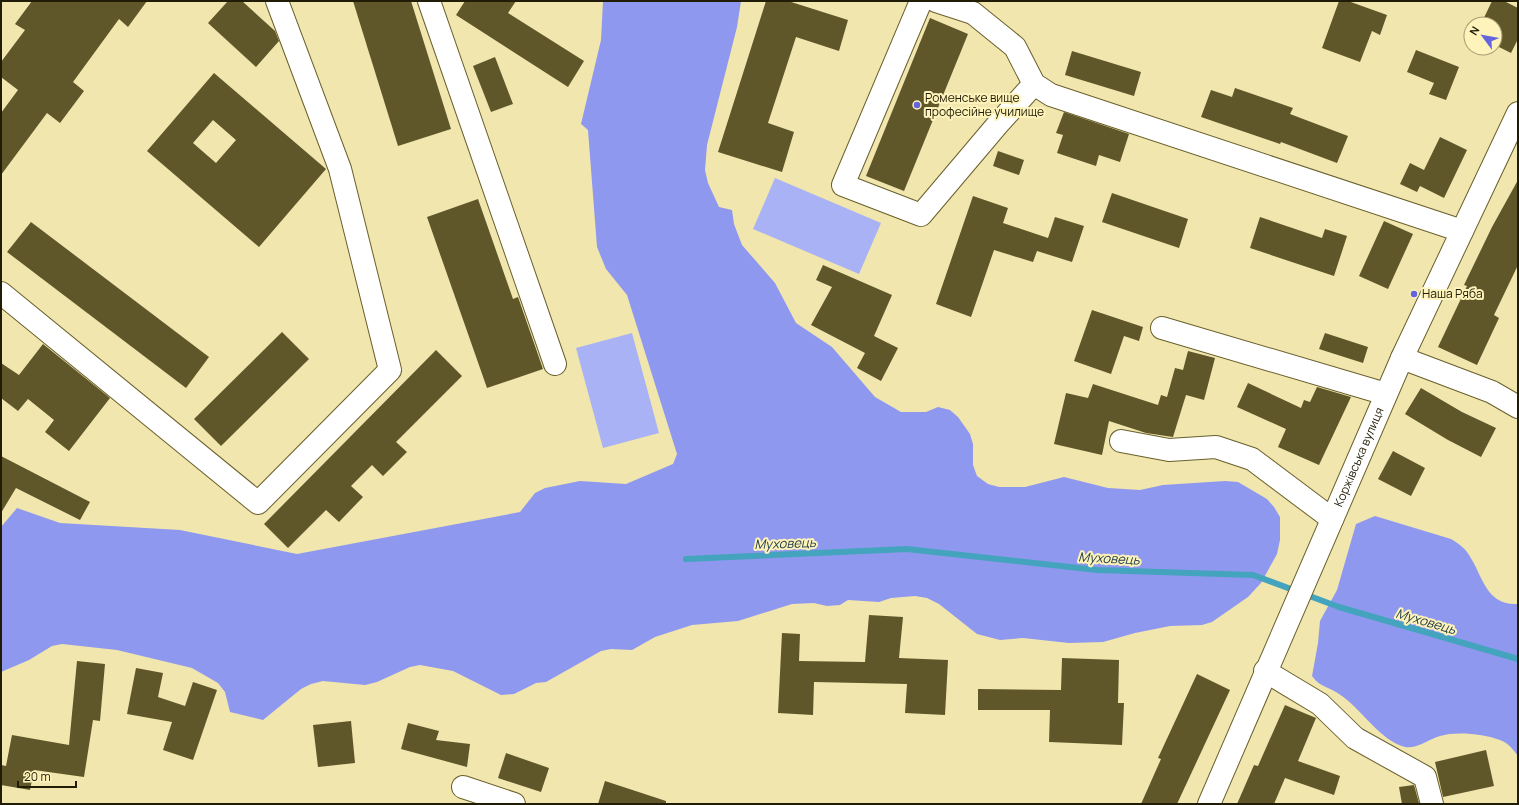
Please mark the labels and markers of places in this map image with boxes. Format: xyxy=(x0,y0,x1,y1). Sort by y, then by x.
place label: Роменське вище професійне училище xyxy=(925,89,1044,120)
marker: Роменське вище професійне училище xyxy=(912,100,922,110)
place label: Наша Ряба xyxy=(1422,285,1483,302)
marker: Наша Ряба xyxy=(1409,289,1419,299)

